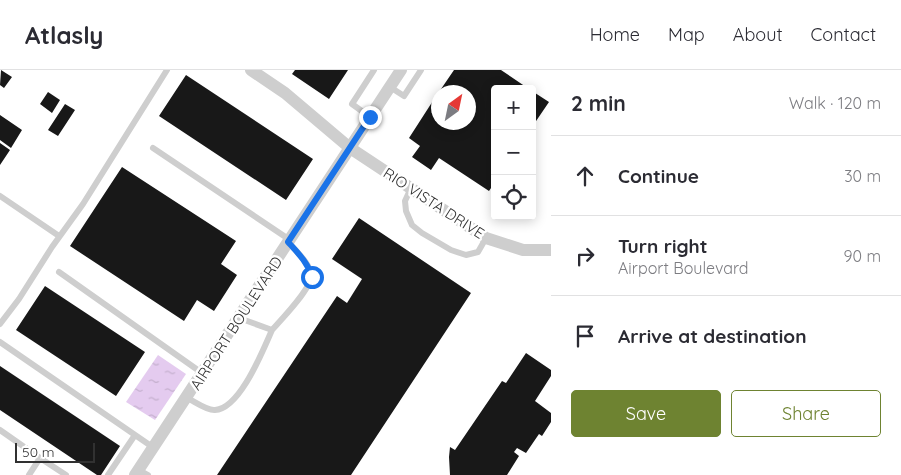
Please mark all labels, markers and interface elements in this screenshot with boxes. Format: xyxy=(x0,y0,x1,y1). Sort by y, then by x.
text: Atlasly xyxy=(25,20,103,50)
text: Home xyxy=(590,23,640,46)
text: Map xyxy=(668,23,705,46)
text: About xyxy=(733,23,783,46)
text: Contact xyxy=(811,23,876,46)
north arrow xyxy=(431,85,476,130)
map controls xyxy=(491,85,536,220)
button: + xyxy=(491,85,536,130)
text: 2 min xyxy=(571,90,626,116)
text: Walk · 120 m xyxy=(789,93,881,113)
route end xyxy=(359,106,382,129)
button: − xyxy=(491,130,536,175)
icon: ahead xyxy=(571,162,599,190)
street label: RIO VISTA DRIVE xyxy=(380,163,488,243)
text: Continue xyxy=(618,164,699,188)
text: 30 m xyxy=(844,166,881,186)
button: locate xyxy=(491,175,536,220)
text: Turn right xyxy=(618,234,707,258)
icon: right xyxy=(571,242,599,270)
text: 90 m xyxy=(844,246,881,266)
street label: AIRPORT BOULEVARD xyxy=(186,252,286,393)
text: Airport Boulevard xyxy=(618,258,749,278)
route start xyxy=(301,266,324,289)
icon: arrive xyxy=(571,322,599,350)
text: Arrive at destination xyxy=(618,324,807,348)
button: Save xyxy=(571,390,721,437)
button: Share xyxy=(731,390,881,437)
scale bar xyxy=(15,440,95,463)
text: 50 m xyxy=(22,443,55,461)

